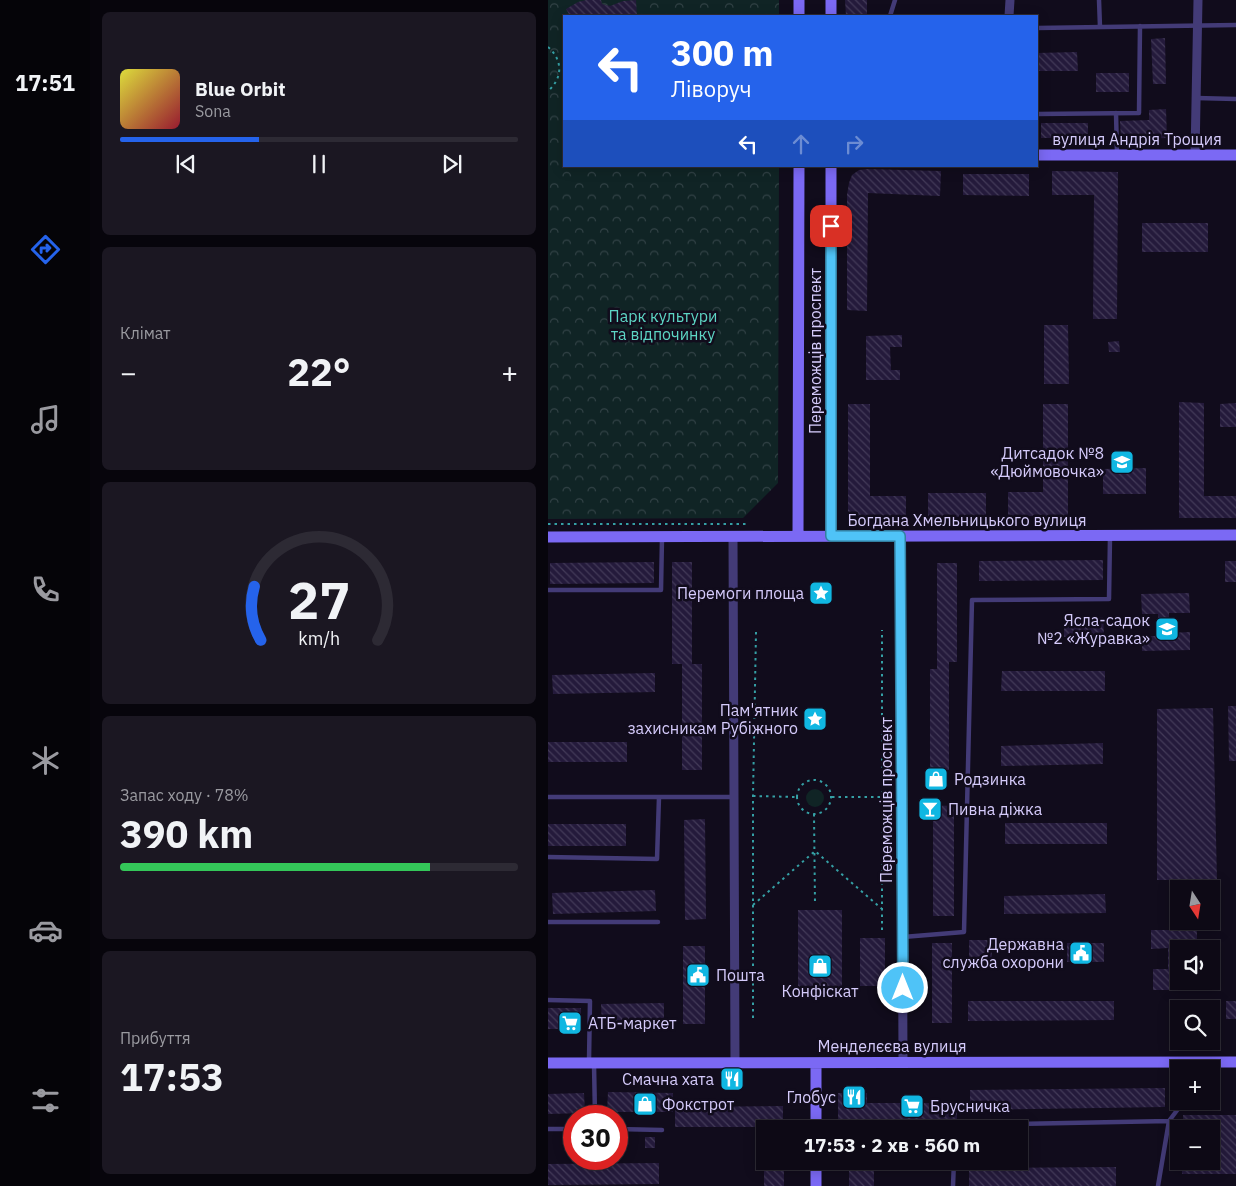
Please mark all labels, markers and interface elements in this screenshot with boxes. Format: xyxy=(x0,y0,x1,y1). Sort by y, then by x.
text: 300 m xyxy=(671,30,774,76)
icon: left xyxy=(588,35,653,100)
text: 17:51 xyxy=(15,68,75,97)
text: Ліворуч xyxy=(671,74,752,103)
text: Blue Orbit xyxy=(195,77,285,101)
text: Sona xyxy=(195,101,231,121)
street label: вулиця Андрія Трощия xyxy=(1052,129,1222,149)
icon: left xyxy=(734,130,762,158)
icon: ahead xyxy=(787,130,815,158)
icon: right xyxy=(840,130,868,158)
icon: previous xyxy=(172,150,200,178)
icon: pause xyxy=(305,150,333,178)
icon: next xyxy=(438,150,466,178)
pin xyxy=(810,205,852,247)
icon: arrive xyxy=(817,212,845,240)
icon: directions xyxy=(28,232,63,267)
street label: Переможців проспект xyxy=(805,267,825,434)
park label: Парк культури та відпочинку xyxy=(609,306,717,344)
text: Клімат xyxy=(120,323,171,343)
text: 22° xyxy=(287,347,351,396)
text: − xyxy=(120,354,137,391)
text: + xyxy=(501,354,518,391)
icon: music xyxy=(28,402,63,437)
place label: Дитсадок №8 «Дюймовочка» xyxy=(990,443,1104,481)
school or university icon: Дитсадок №8 «Дюймовочка» xyxy=(1109,449,1135,475)
street label: Богдана Хмельницького вулиця xyxy=(847,510,1087,530)
text: 27 xyxy=(288,566,350,633)
icon: phone xyxy=(28,572,63,607)
place icon: Перемоги площа xyxy=(808,580,834,606)
place label: Перемоги площа xyxy=(677,583,804,603)
place label: Ясла-садок №2 «Журавка» xyxy=(1037,610,1150,648)
school or university icon: Ясла-садок №2 «Журавка» xyxy=(1154,616,1180,642)
text: km/h xyxy=(298,627,340,650)
place label: Пам'ятник захисникам Рубіжного xyxy=(628,700,798,738)
place icon: Пам'ятник захисникам Рубіжного xyxy=(802,706,828,732)
street label: Переможців проспект xyxy=(876,716,896,883)
icon: climate xyxy=(28,743,63,778)
shop icon: Родзинка xyxy=(923,766,949,792)
place label: Родзинка xyxy=(954,769,1026,789)
text: Запас ходу · 78% xyxy=(120,785,249,805)
bar icon: Пивна діжка xyxy=(917,796,943,822)
place label: Пивна діжка xyxy=(948,799,1043,819)
text: 390 km xyxy=(120,809,253,858)
north arrow xyxy=(1170,880,1220,930)
map controls xyxy=(1170,880,1220,1170)
icon: car xyxy=(28,913,63,948)
place label: Державна служба охорони xyxy=(943,934,1064,972)
public building icon: Державна служба охорони xyxy=(1068,940,1094,966)
button: sound xyxy=(1170,940,1220,990)
shop icon: Конфіскат xyxy=(807,953,833,979)
position arrow xyxy=(876,961,928,1013)
public building icon: Пошта xyxy=(685,962,711,988)
place label: Пошта xyxy=(716,965,765,985)
place label: Конфіскат xyxy=(781,981,859,1001)
button: search xyxy=(1170,1000,1220,1050)
supermarket icon: АТБ-маркет xyxy=(557,1010,583,1036)
place label: АТБ-маркет xyxy=(588,1013,677,1033)
text: Прибуття xyxy=(120,1028,191,1048)
street label: Менделєєва вулиця xyxy=(817,1036,967,1056)
text: 17:53 xyxy=(120,1052,224,1101)
button: + xyxy=(1170,1060,1220,1110)
restaurant icon: Смачна хата xyxy=(719,1066,745,1092)
place label: Смачна хата xyxy=(622,1069,714,1089)
icon: filters xyxy=(28,1083,63,1118)
restaurant icon: Глобус xyxy=(841,1084,867,1110)
place label: Глобус xyxy=(786,1087,836,1107)
shop icon: Фокстрот xyxy=(632,1091,658,1117)
supermarket icon: Брусничка xyxy=(899,1093,925,1119)
place label: Фокстрот xyxy=(662,1094,735,1114)
place label: Брусничка xyxy=(930,1096,1010,1116)
speed limit sign: 30 xyxy=(563,1105,628,1170)
button: − xyxy=(1170,1120,1220,1170)
text: 17:53 · 2 хв · 560 m xyxy=(804,1133,980,1157)

